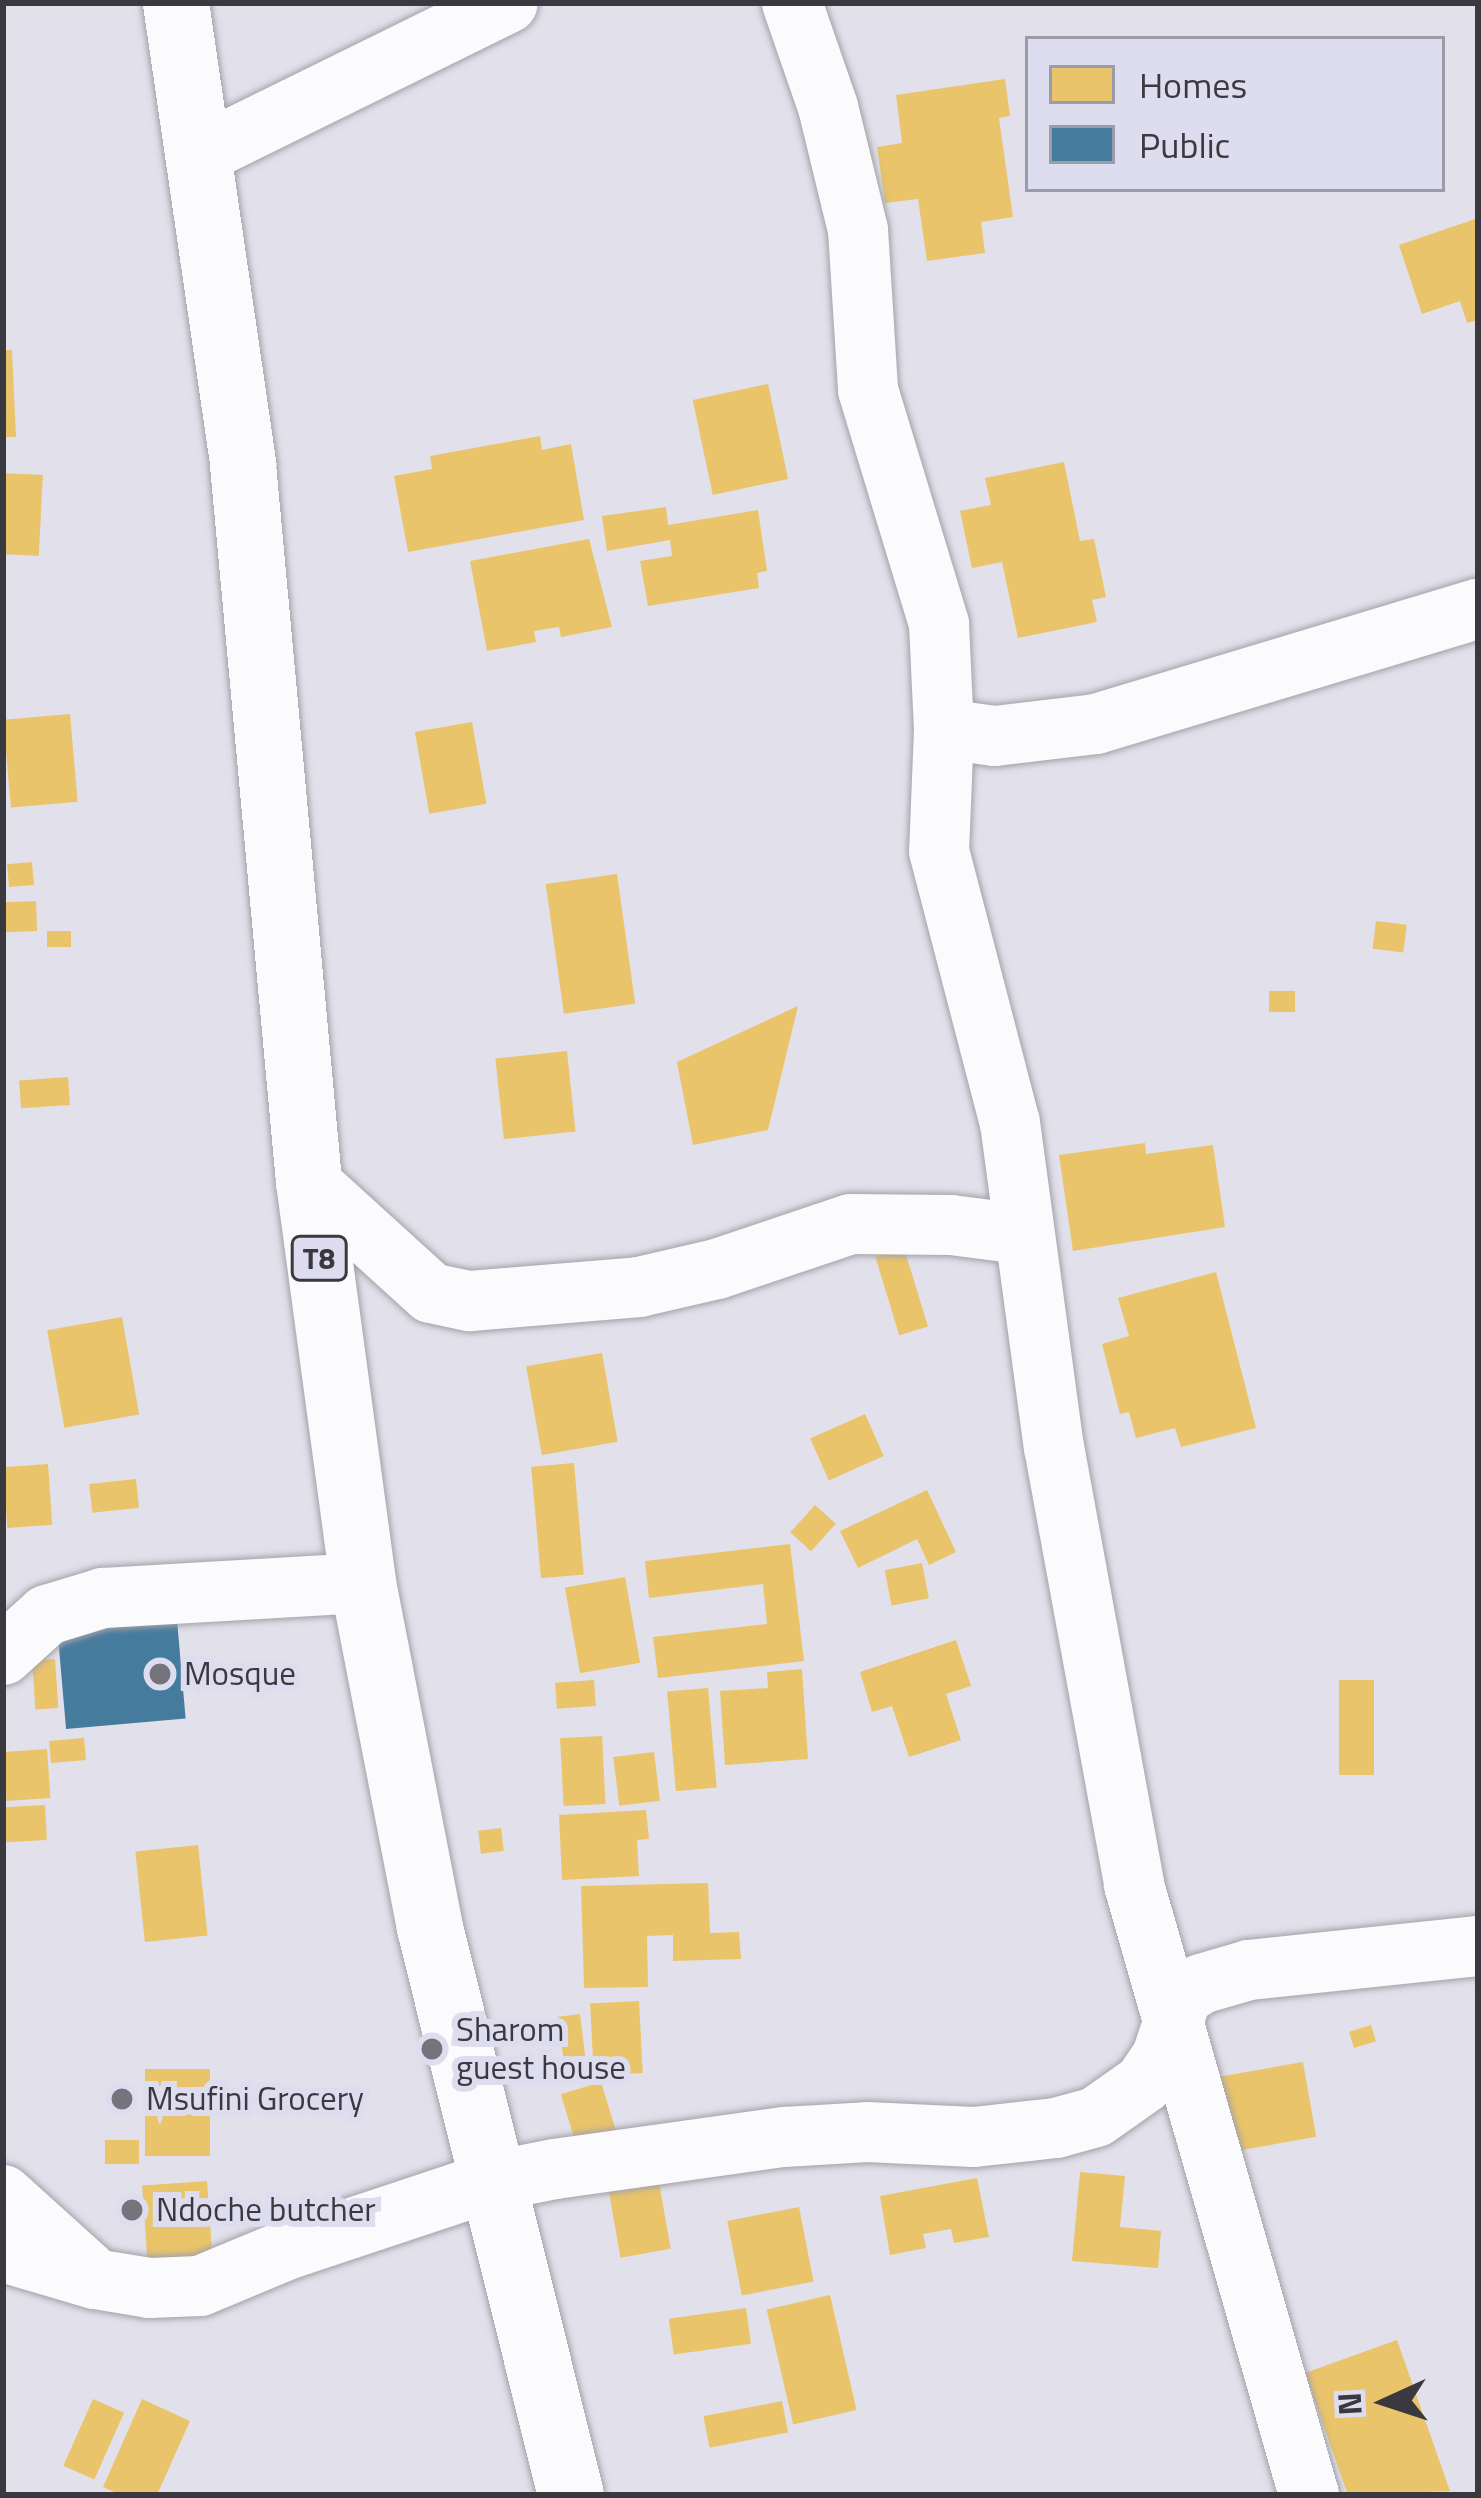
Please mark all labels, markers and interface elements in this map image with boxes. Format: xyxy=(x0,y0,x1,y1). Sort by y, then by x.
legend xyxy=(1025,36,1445,192)
text: Homes xyxy=(1139,57,1247,112)
text: Public xyxy=(1139,117,1230,172)
road number: T8 xyxy=(289,1234,349,1282)
place label: Mosque xyxy=(184,1654,296,1694)
marker: Mosque xyxy=(147,1661,173,1687)
place label: Sharom guest house xyxy=(456,2010,626,2088)
marker: Sharom guest house xyxy=(419,2036,445,2062)
place label: Msufini Grocery xyxy=(146,2079,364,2119)
marker: Msufini Grocery xyxy=(109,2086,135,2112)
place label: Ndoche butcher xyxy=(156,2190,376,2230)
marker: Ndoche butcher xyxy=(119,2197,145,2223)
north arrow xyxy=(1325,2342,1445,2462)
text: N xyxy=(1323,2391,1375,2417)

